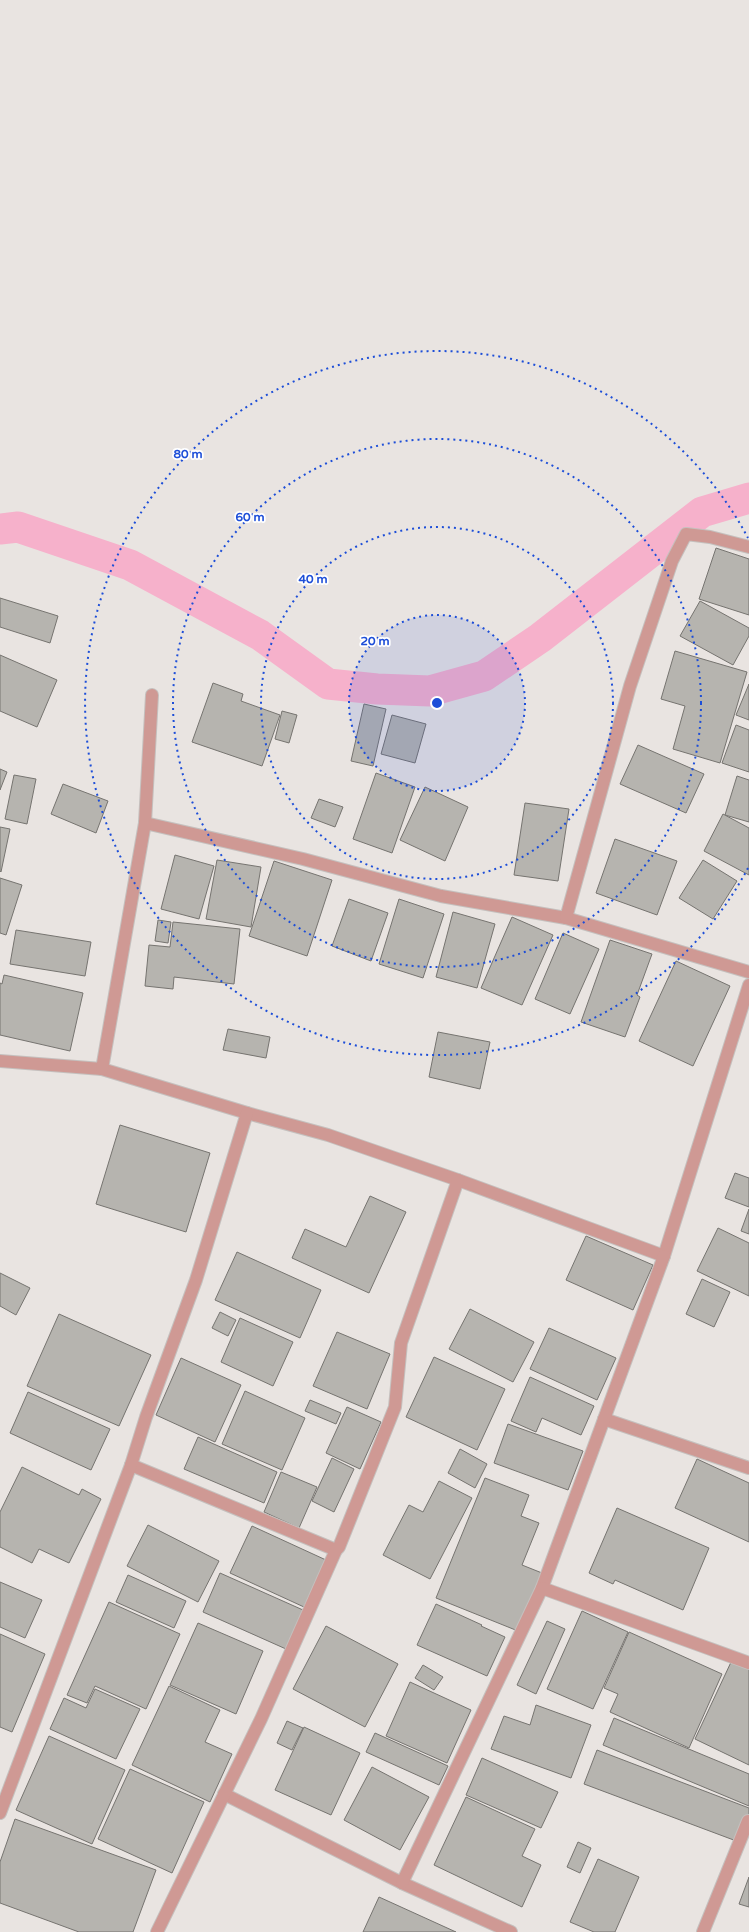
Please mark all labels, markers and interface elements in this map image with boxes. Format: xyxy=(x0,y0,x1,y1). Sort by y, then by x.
text: 80 m xyxy=(173,447,203,461)
text: 60 m xyxy=(235,510,265,524)
text: 40 m xyxy=(298,572,328,586)
text: 20 m xyxy=(360,634,390,648)
centre of rings xyxy=(430,696,444,710)

